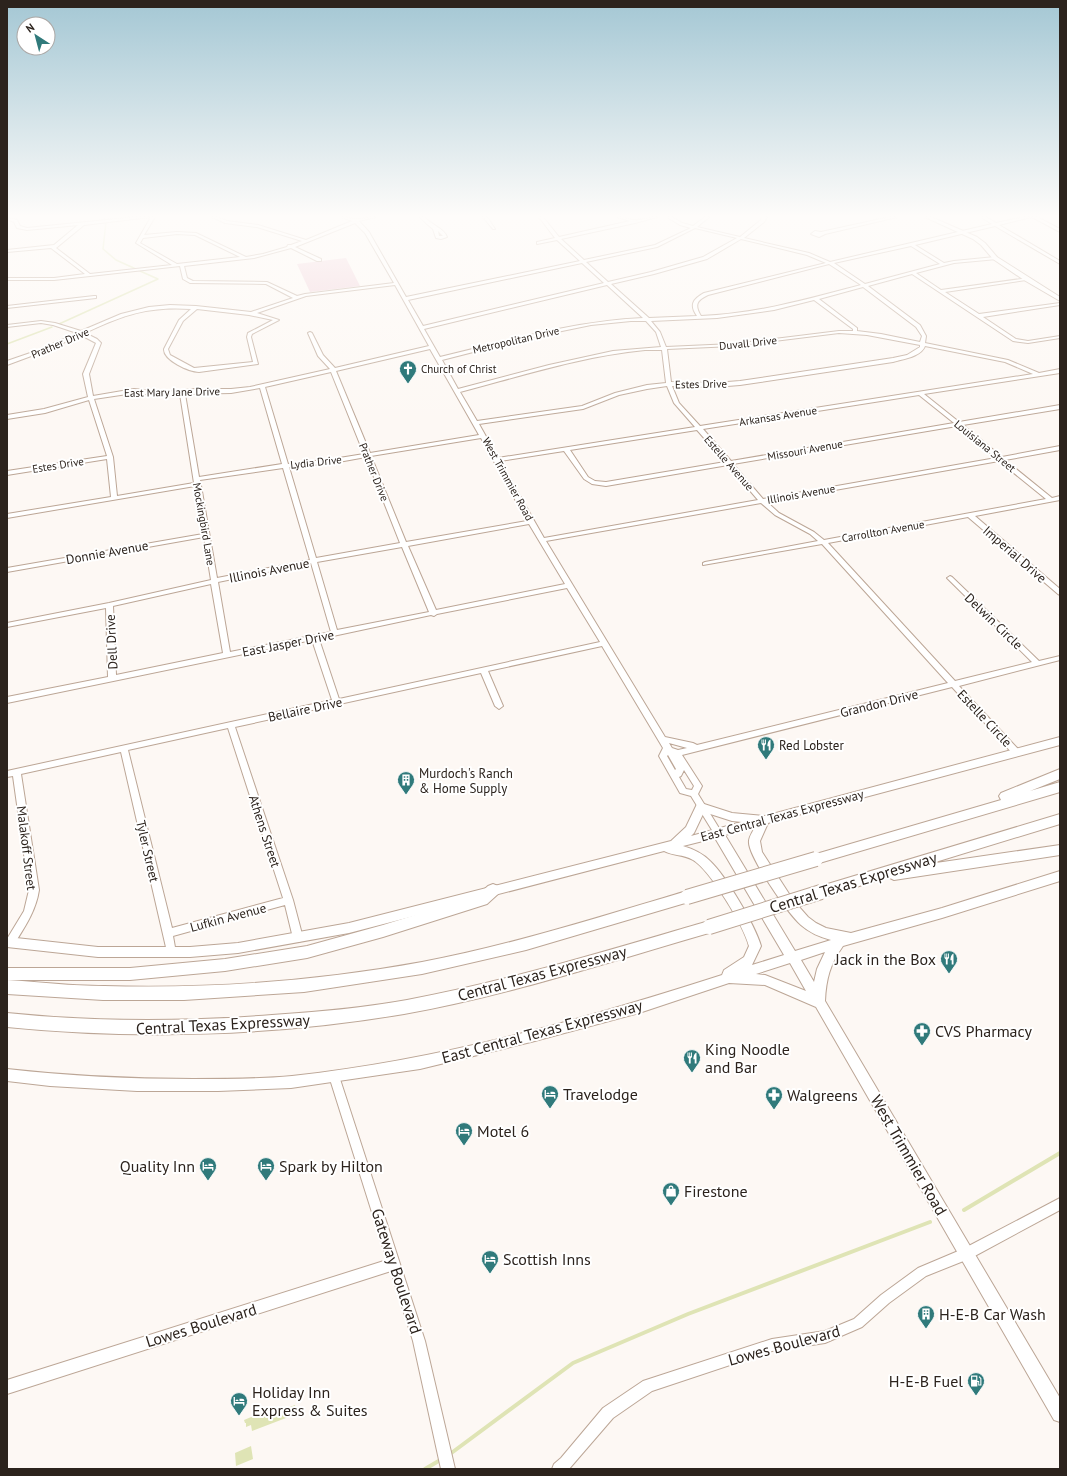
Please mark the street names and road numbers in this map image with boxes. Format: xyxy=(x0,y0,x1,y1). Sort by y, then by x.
street label: Metropolitan Drive xyxy=(471,323,561,357)
street label: Prather Drive xyxy=(29,324,91,361)
street label: Duvall Drive xyxy=(718,333,778,353)
street label: Estes Drive xyxy=(675,377,727,391)
street label: East Mary Jane Drive xyxy=(124,384,221,400)
street label: Arkansas Avenue xyxy=(738,403,818,429)
street label: Louisiana Street xyxy=(951,417,1019,475)
street label: Estelle Avenue xyxy=(701,432,757,494)
street label: West Trimmier Road xyxy=(479,435,537,523)
street label: Missouri Avenue xyxy=(766,436,844,464)
street label: Prather Drive xyxy=(356,441,392,504)
street label: Lydia Drive xyxy=(290,452,343,472)
street label: Estes Drive xyxy=(31,454,85,476)
street label: Illinois Avenue xyxy=(766,481,837,507)
street label: Mockingbird Lane xyxy=(190,482,218,567)
street label: Carrollton Avenue xyxy=(841,517,926,545)
street label: Imperial Drive xyxy=(979,522,1050,587)
street label: Donnie Avenue xyxy=(65,537,150,568)
street label: Illinois Avenue xyxy=(227,554,311,587)
street label: Delwin Circle xyxy=(961,589,1026,653)
street label: Dell Drive xyxy=(102,614,121,670)
street label: East Jasper Drive xyxy=(241,626,335,661)
street label: Grandon Drive xyxy=(838,686,920,721)
street label: Estelle Circle xyxy=(954,686,1016,751)
street label: Bellaire Drive xyxy=(266,693,344,726)
street label: East Central Texas Expressway xyxy=(699,785,866,845)
street label: Athens Street xyxy=(245,793,284,870)
street label: Malakoff Street xyxy=(13,805,40,892)
street label: Tyler Street xyxy=(132,818,163,884)
street label: Central Texas Expressway xyxy=(767,847,940,917)
street label: Lufkin Avenue xyxy=(188,899,268,936)
street label: Central Texas Expressway xyxy=(455,941,629,1005)
street label: East Central Texas Expressway xyxy=(439,994,645,1067)
street label: Central Texas Expressway xyxy=(136,1009,311,1039)
street label: West Trimmier Road xyxy=(866,1091,952,1219)
street label: Gateway Boulevard xyxy=(367,1206,427,1336)
street label: Lowes Boulevard xyxy=(143,1299,259,1351)
street label: Lowes Boulevard xyxy=(726,1320,842,1370)

